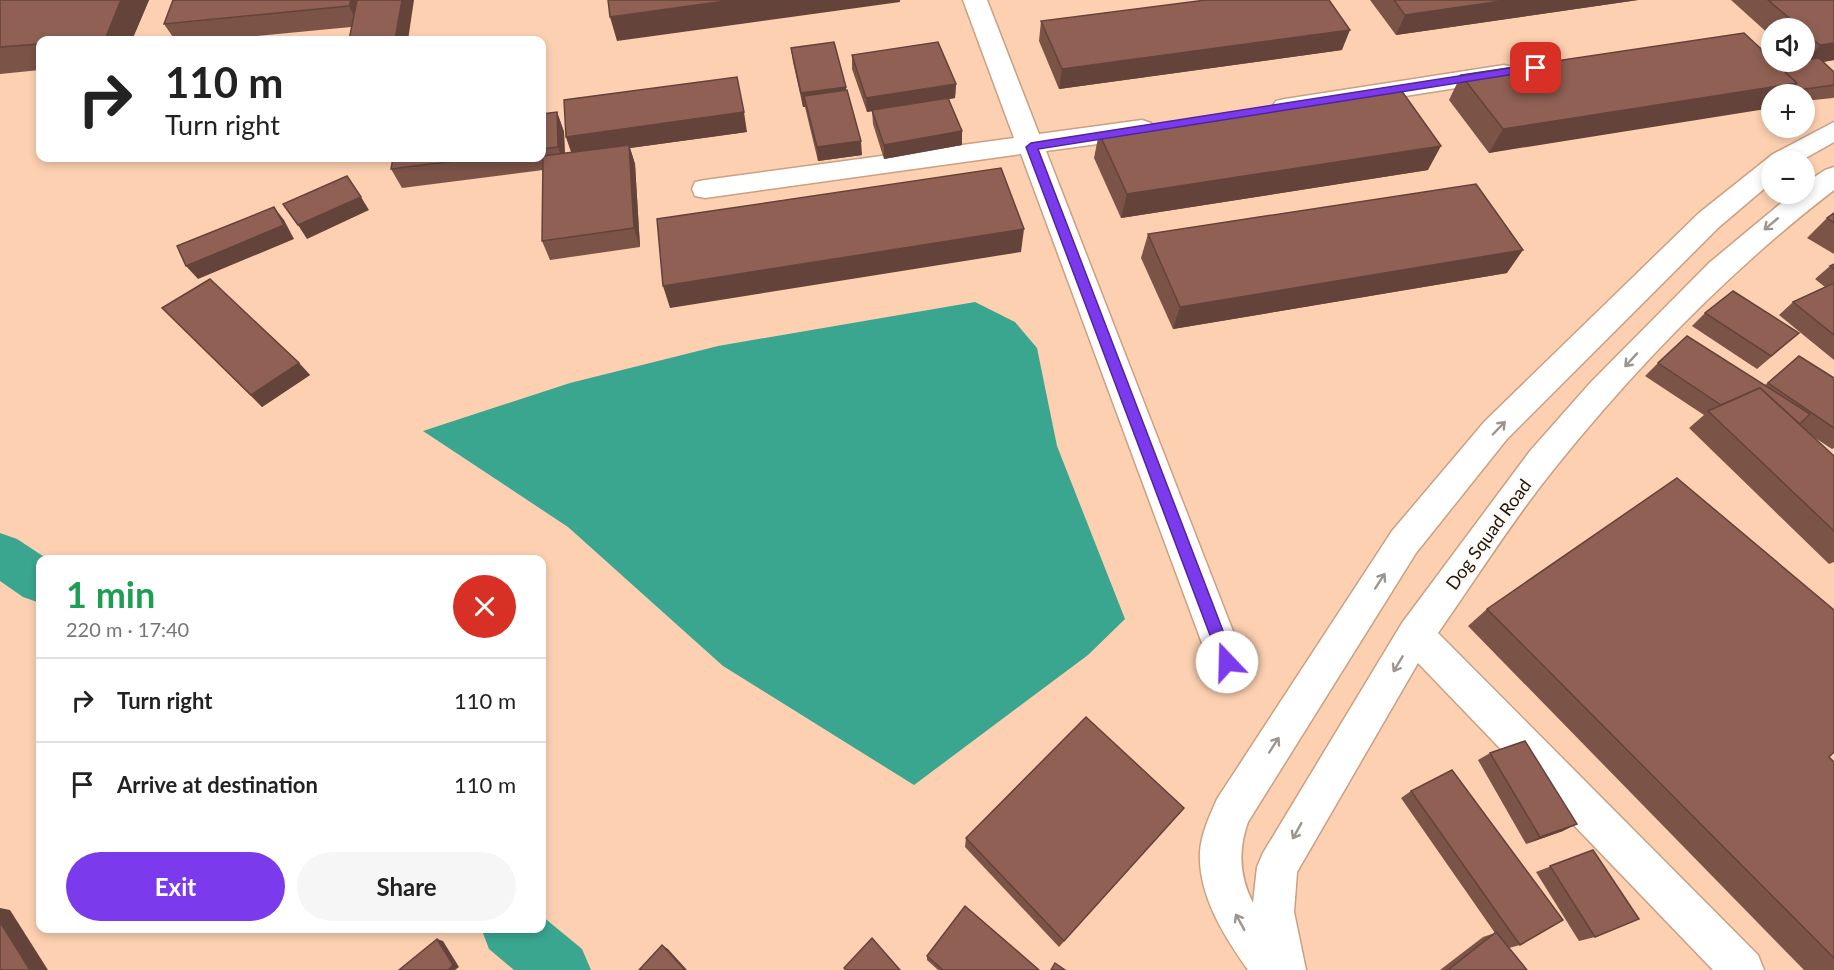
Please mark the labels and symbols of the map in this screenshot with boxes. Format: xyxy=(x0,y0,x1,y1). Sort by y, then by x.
pin xyxy=(1510,42,1561,93)
one-way arrow xyxy=(1763,218,1779,231)
one-way arrow xyxy=(1624,352,1638,367)
one-way arrow xyxy=(1492,420,1507,435)
street label: Dog Squad Road xyxy=(1441,475,1535,593)
one-way arrow xyxy=(1374,573,1386,590)
position arrow xyxy=(1195,630,1259,694)
one-way arrow xyxy=(1391,655,1403,672)
one-way arrow xyxy=(1269,737,1281,754)
one-way arrow xyxy=(1291,822,1302,840)
one-way arrow xyxy=(1234,914,1245,932)

